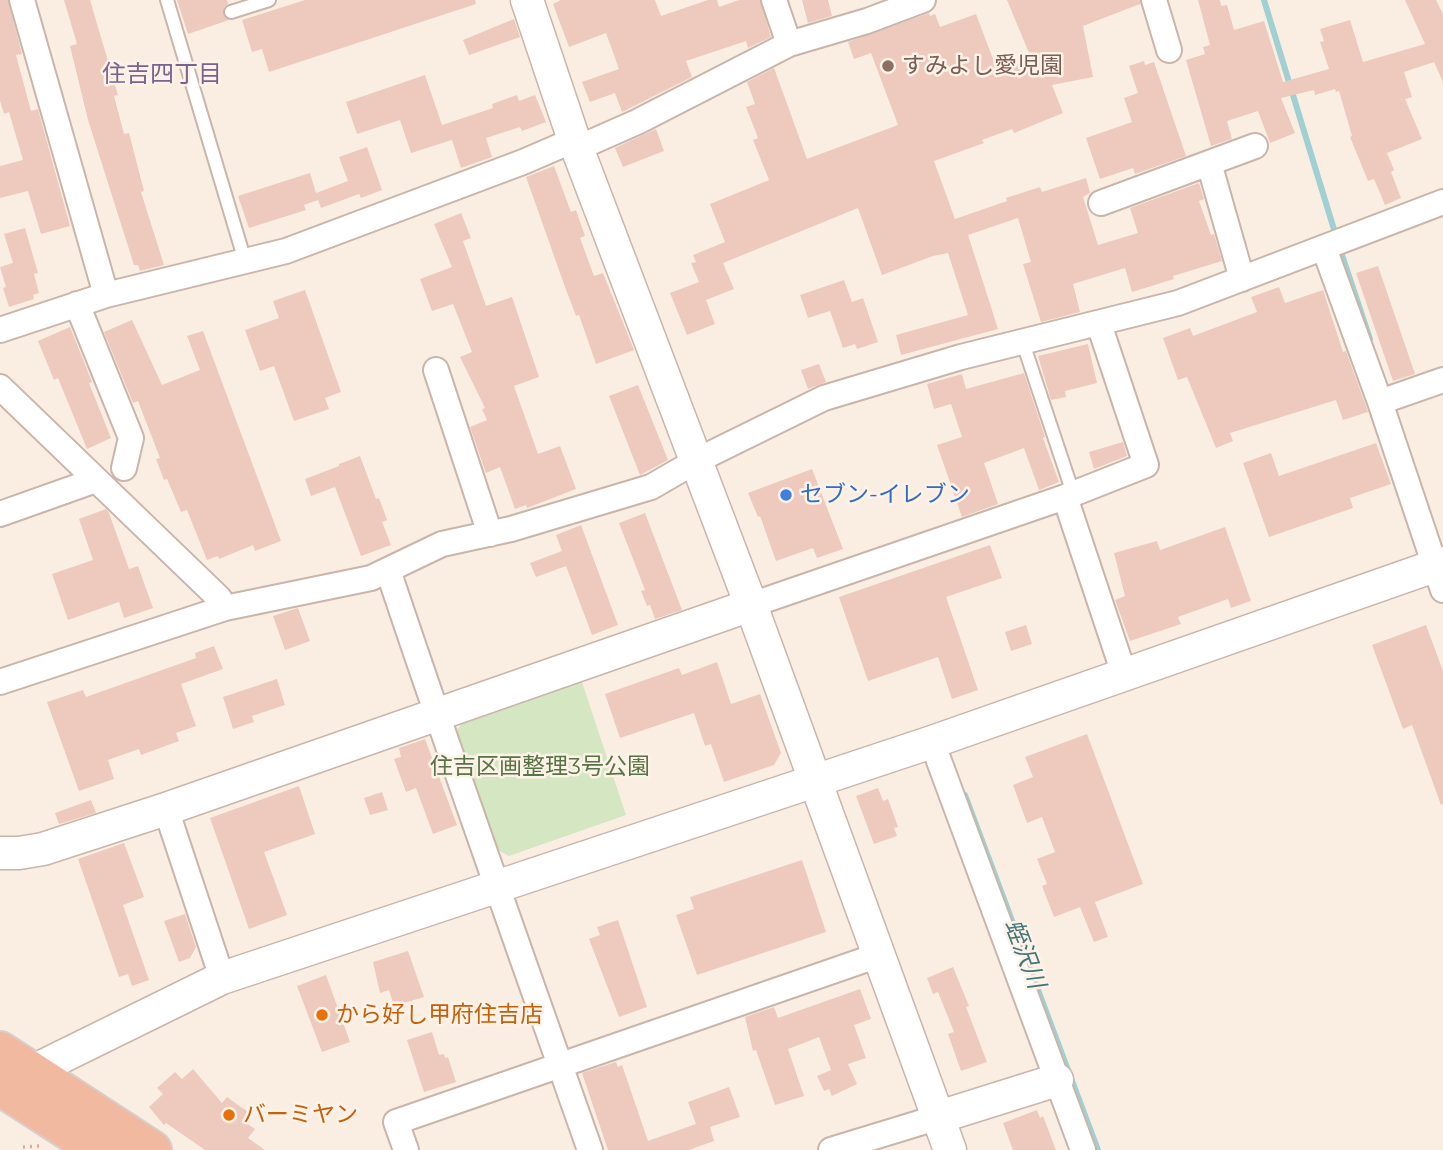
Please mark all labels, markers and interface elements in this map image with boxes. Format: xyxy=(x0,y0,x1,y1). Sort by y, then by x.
place label: すみよし愛児園 xyxy=(902,52,1063,80)
marker: すみよし愛児園 xyxy=(880,58,896,74)
district label: 住吉四丁目 xyxy=(102,61,222,89)
place label: セブン-イレブン xyxy=(800,481,970,509)
marker: セブン-イレブン xyxy=(778,487,794,503)
park label: 住吉区画整理3号公園 xyxy=(430,753,650,781)
water label: 蛭沢川 xyxy=(998,915,1050,993)
place label: から好し甲府住吉店 xyxy=(336,1001,543,1029)
marker: から好し甲府住吉店 xyxy=(314,1007,330,1023)
place label: バーミヤン xyxy=(243,1101,358,1129)
marker: バーミヤン xyxy=(221,1107,237,1123)

